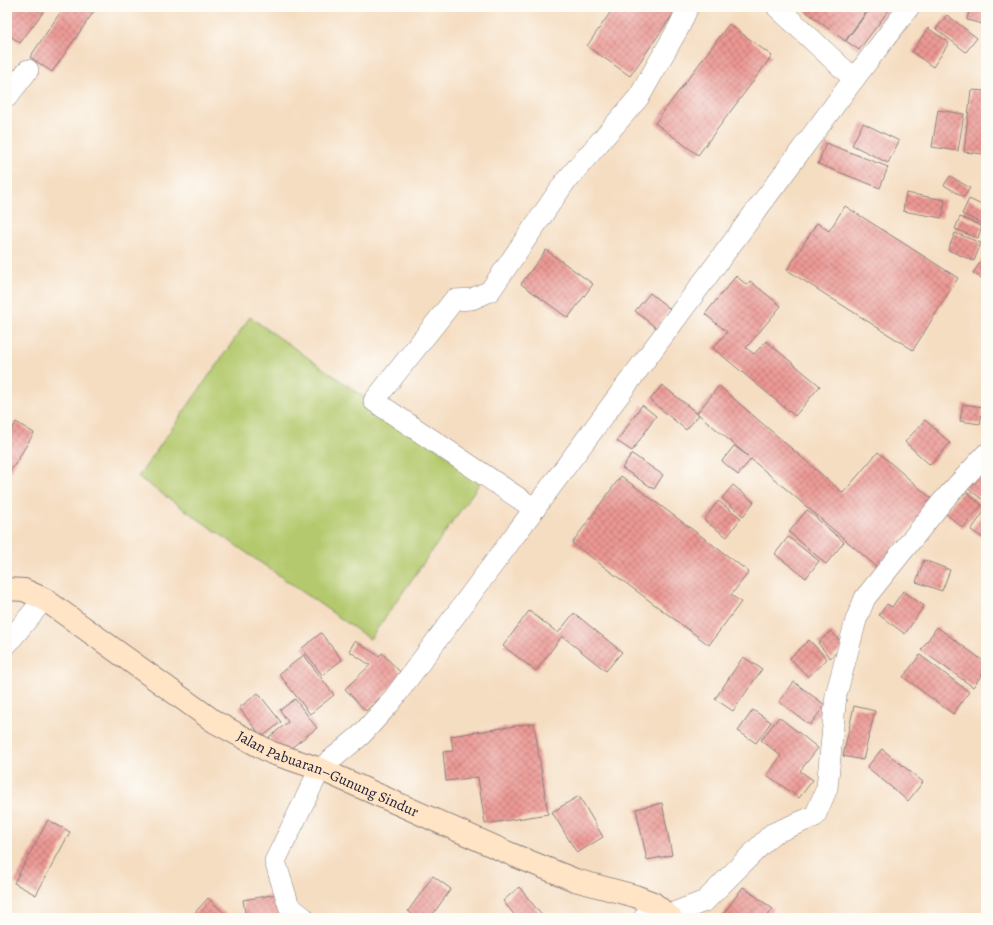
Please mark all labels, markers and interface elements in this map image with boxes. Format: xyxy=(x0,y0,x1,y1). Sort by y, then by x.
street label: Jalan Pabuaran–Gunung Sindur xyxy=(233,726,422,822)

